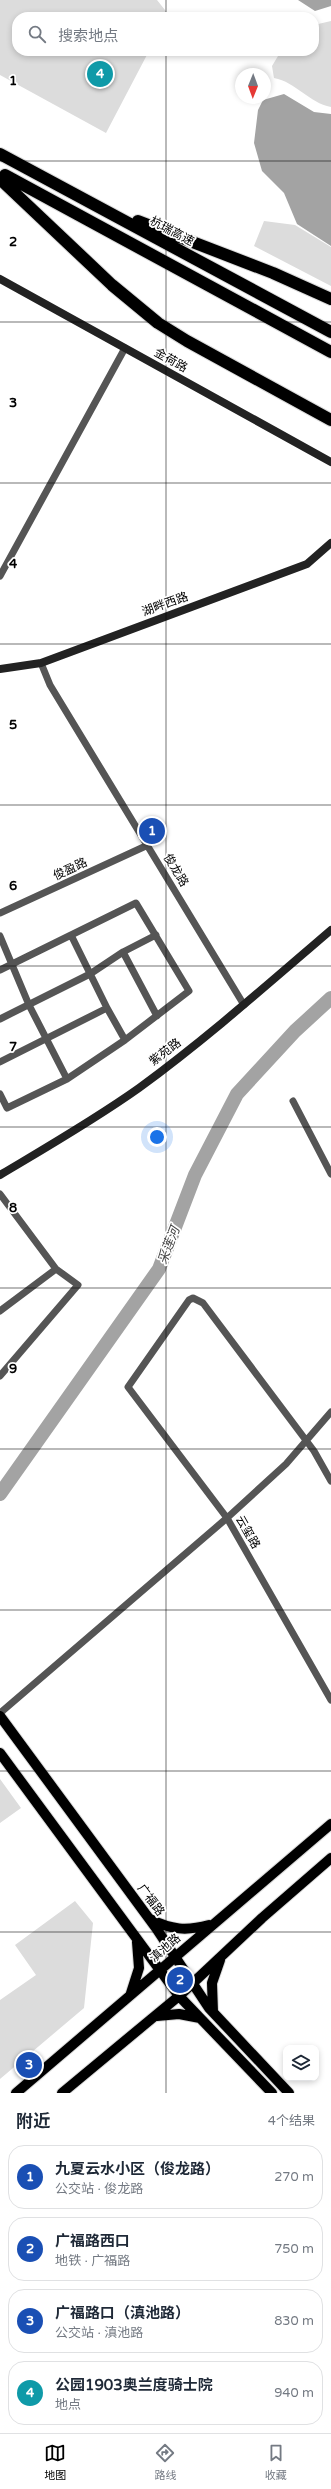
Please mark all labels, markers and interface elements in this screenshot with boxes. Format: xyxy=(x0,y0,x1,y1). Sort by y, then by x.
search box xyxy=(12,12,319,56)
icon: search xyxy=(26,23,48,45)
text: 搜索地点 xyxy=(58,27,118,45)
pin: 4 xyxy=(87,59,113,89)
north arrow xyxy=(235,68,271,104)
text: 1 xyxy=(9,73,17,89)
street label: 杭瑞高速 xyxy=(148,214,196,248)
text: 2 xyxy=(9,234,17,250)
street label: 金荷路 xyxy=(152,345,190,375)
text: 3 xyxy=(9,395,17,411)
text: 4 xyxy=(9,556,18,572)
street label: 湖畔西路 xyxy=(140,589,190,619)
text: 5 xyxy=(9,717,17,733)
pin: 1 xyxy=(139,816,165,846)
street label: 俊龙路 xyxy=(161,851,191,889)
street label: 俊盈路 xyxy=(51,855,89,883)
text: 6 xyxy=(9,878,17,894)
street label: 紫苑路 xyxy=(146,1036,184,1068)
text: 7 xyxy=(9,1039,17,1055)
your location xyxy=(147,1127,167,1147)
text: 8 xyxy=(9,1200,17,1216)
water label: 采莲河 xyxy=(154,1221,184,1266)
text: 9 xyxy=(9,1361,17,1377)
street label: 云玺路 xyxy=(233,1513,263,1551)
street label: 广福路 xyxy=(135,1881,167,1919)
street label: 滇池路 xyxy=(147,1931,183,1965)
pin: 2 xyxy=(167,1965,193,1995)
map controls xyxy=(283,2045,319,2081)
button: layers xyxy=(283,2045,319,2081)
pin: 3 xyxy=(16,2050,42,2080)
text: 附近 xyxy=(16,2111,50,2132)
text: 4个结果 xyxy=(268,2113,315,2129)
text: 九夏云水小区（俊龙路） xyxy=(55,2160,220,2178)
text: 1 xyxy=(26,2169,34,2185)
text: 270 m xyxy=(274,2169,314,2185)
text: 公交站 · 俊龙路 xyxy=(55,2181,143,2197)
text: 广福路西口 xyxy=(55,2232,130,2250)
text: 2 xyxy=(26,2241,34,2257)
text: 750 m xyxy=(274,2241,314,2257)
text: 地铁 · 广福路 xyxy=(55,2253,130,2269)
text: 广福路口（滇池路） xyxy=(55,2304,190,2322)
text: 3 xyxy=(26,2313,34,2329)
text: 830 m xyxy=(274,2313,314,2329)
text: 公交站 · 滇池路 xyxy=(55,2325,143,2341)
text: 公园1903奥兰度骑士院 xyxy=(55,2376,213,2394)
text: 4 xyxy=(26,2385,34,2401)
text: 940 m xyxy=(274,2385,314,2401)
text: 地点 xyxy=(55,2397,81,2413)
tab: 地图 xyxy=(44,2442,66,2482)
tab: 路线 xyxy=(154,2442,176,2482)
tab: 收藏 xyxy=(265,2442,287,2482)

